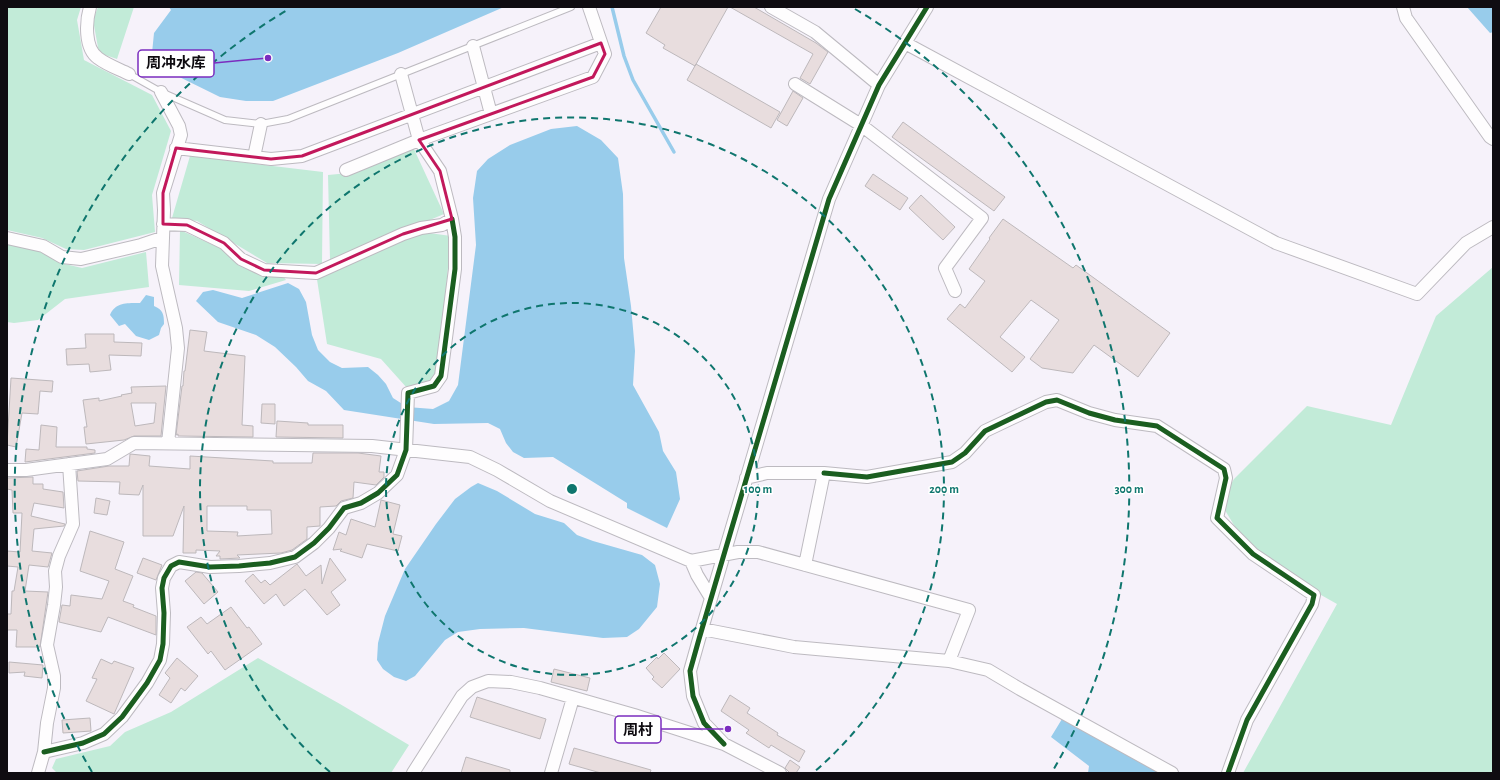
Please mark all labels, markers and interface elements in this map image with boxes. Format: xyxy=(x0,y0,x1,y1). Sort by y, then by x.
callout: 周冲水库 xyxy=(138,50,214,77)
text: 周冲水库 xyxy=(146,54,206,71)
centre of rings xyxy=(565,482,579,496)
text: 100 m xyxy=(744,483,772,495)
text: 200 m xyxy=(929,483,959,495)
text: 300 m xyxy=(1114,483,1144,495)
callout: 周村 xyxy=(615,716,661,743)
text: 周村 xyxy=(623,721,653,738)

